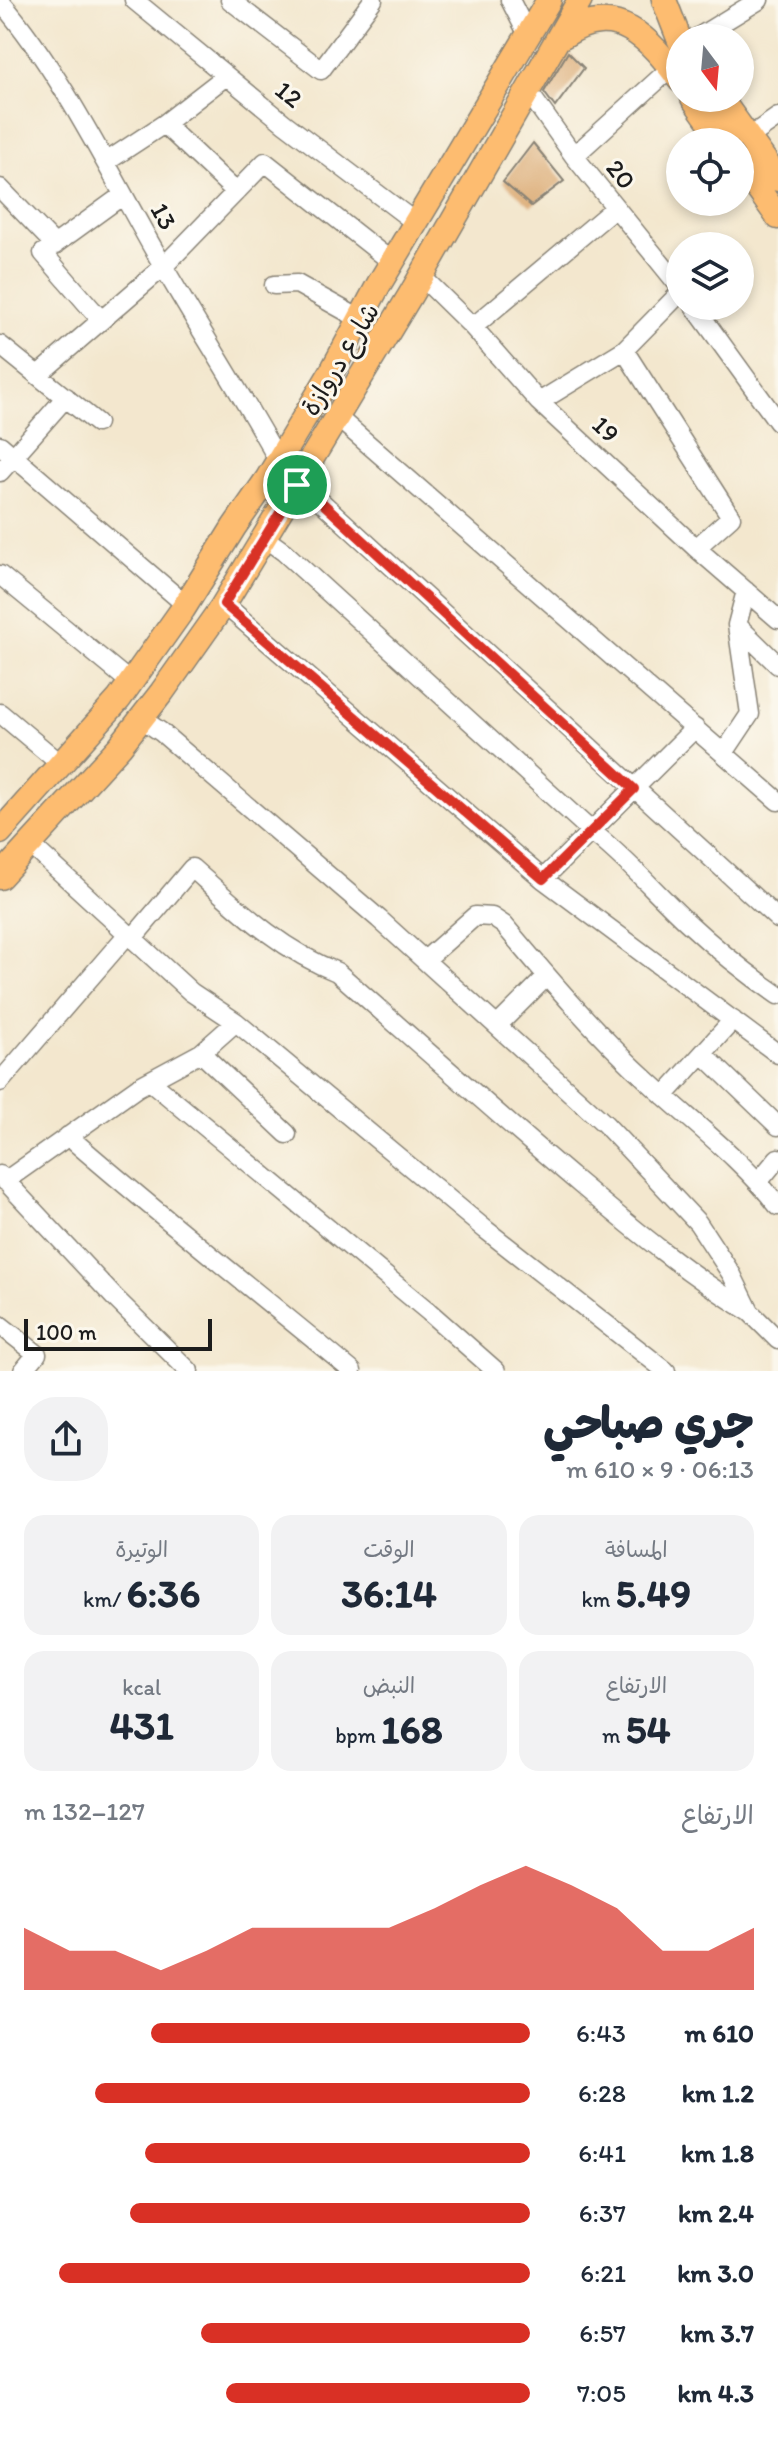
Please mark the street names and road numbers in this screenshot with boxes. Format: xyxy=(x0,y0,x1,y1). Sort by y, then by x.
street label: 12 xyxy=(269,73,309,115)
street label: 20 xyxy=(599,152,643,196)
street label: 13 xyxy=(144,197,184,235)
street label: شارع دروازة xyxy=(294,297,388,422)
street label: 19 xyxy=(586,409,626,449)

